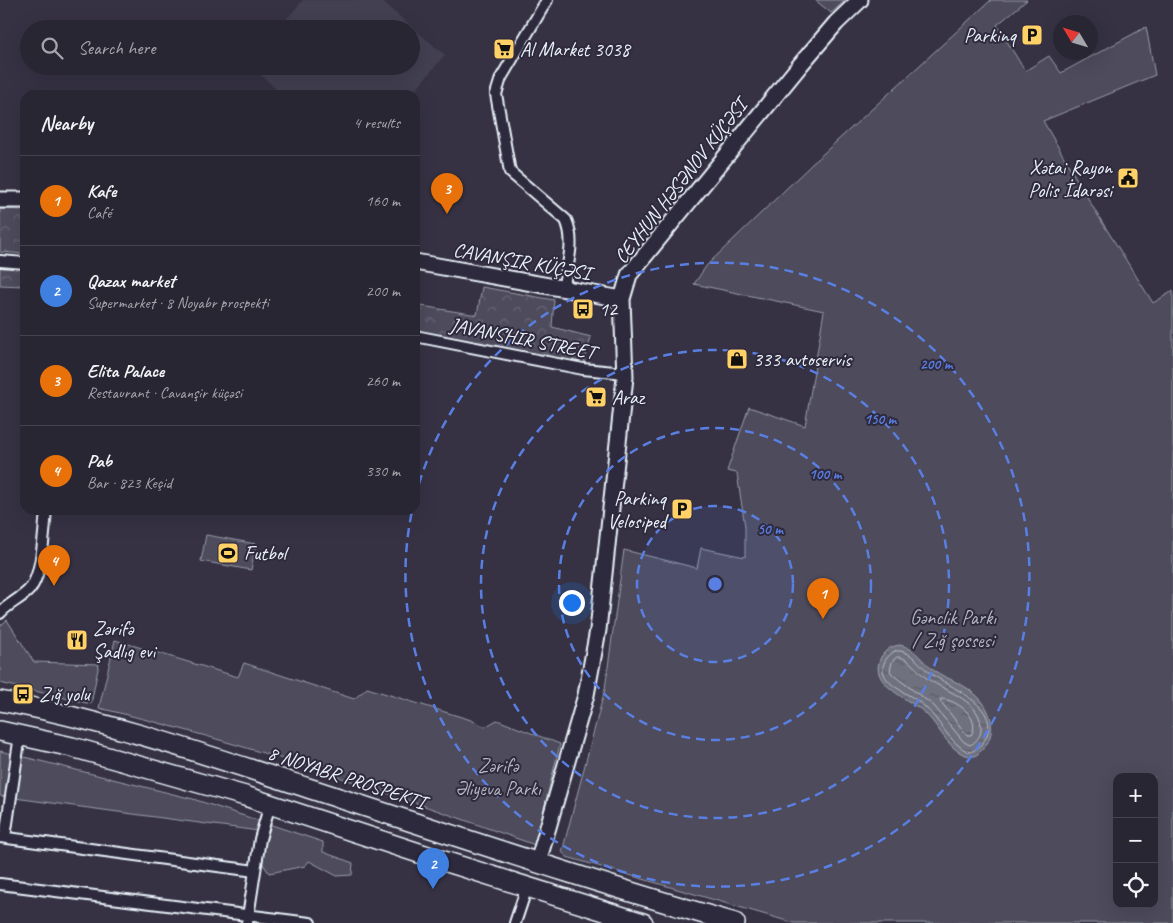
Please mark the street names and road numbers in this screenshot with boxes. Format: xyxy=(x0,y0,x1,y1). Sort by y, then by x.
street label: CEYHUN HƏSƏNOV KÜÇƏSI xyxy=(609,90,755,268)
street label: CAVANŞIR KÜÇƏSI xyxy=(451,237,597,287)
street label: JAVANSHIR STREET xyxy=(447,312,602,366)
street label: 8 NOYABR PROSPEKTI xyxy=(265,740,433,816)

